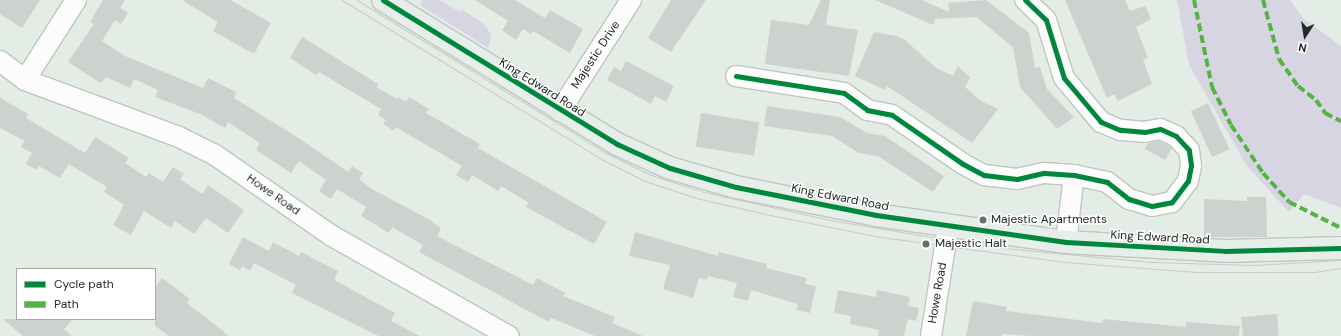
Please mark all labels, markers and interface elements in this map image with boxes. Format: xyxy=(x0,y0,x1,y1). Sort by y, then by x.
north arrow xyxy=(1285,16,1325,56)
street label: Majestic Drive xyxy=(569,18,623,92)
text: N xyxy=(1297,40,1308,55)
street label: King Edward Road xyxy=(496,56,588,120)
street label: Howe Road xyxy=(244,171,302,219)
street label: King Edward Road xyxy=(790,181,890,215)
place label: Majestic Apartments xyxy=(991,213,1107,227)
marker: Majestic Apartments xyxy=(978,215,988,225)
street label: King Edward Road xyxy=(1110,228,1210,248)
place label: Majestic Halt xyxy=(935,237,1007,251)
marker: Majestic Halt xyxy=(920,238,932,250)
street label: Howe Road xyxy=(926,261,950,325)
legend xyxy=(16,268,156,320)
text: Cycle path xyxy=(54,276,114,292)
text: Path xyxy=(54,296,79,312)

